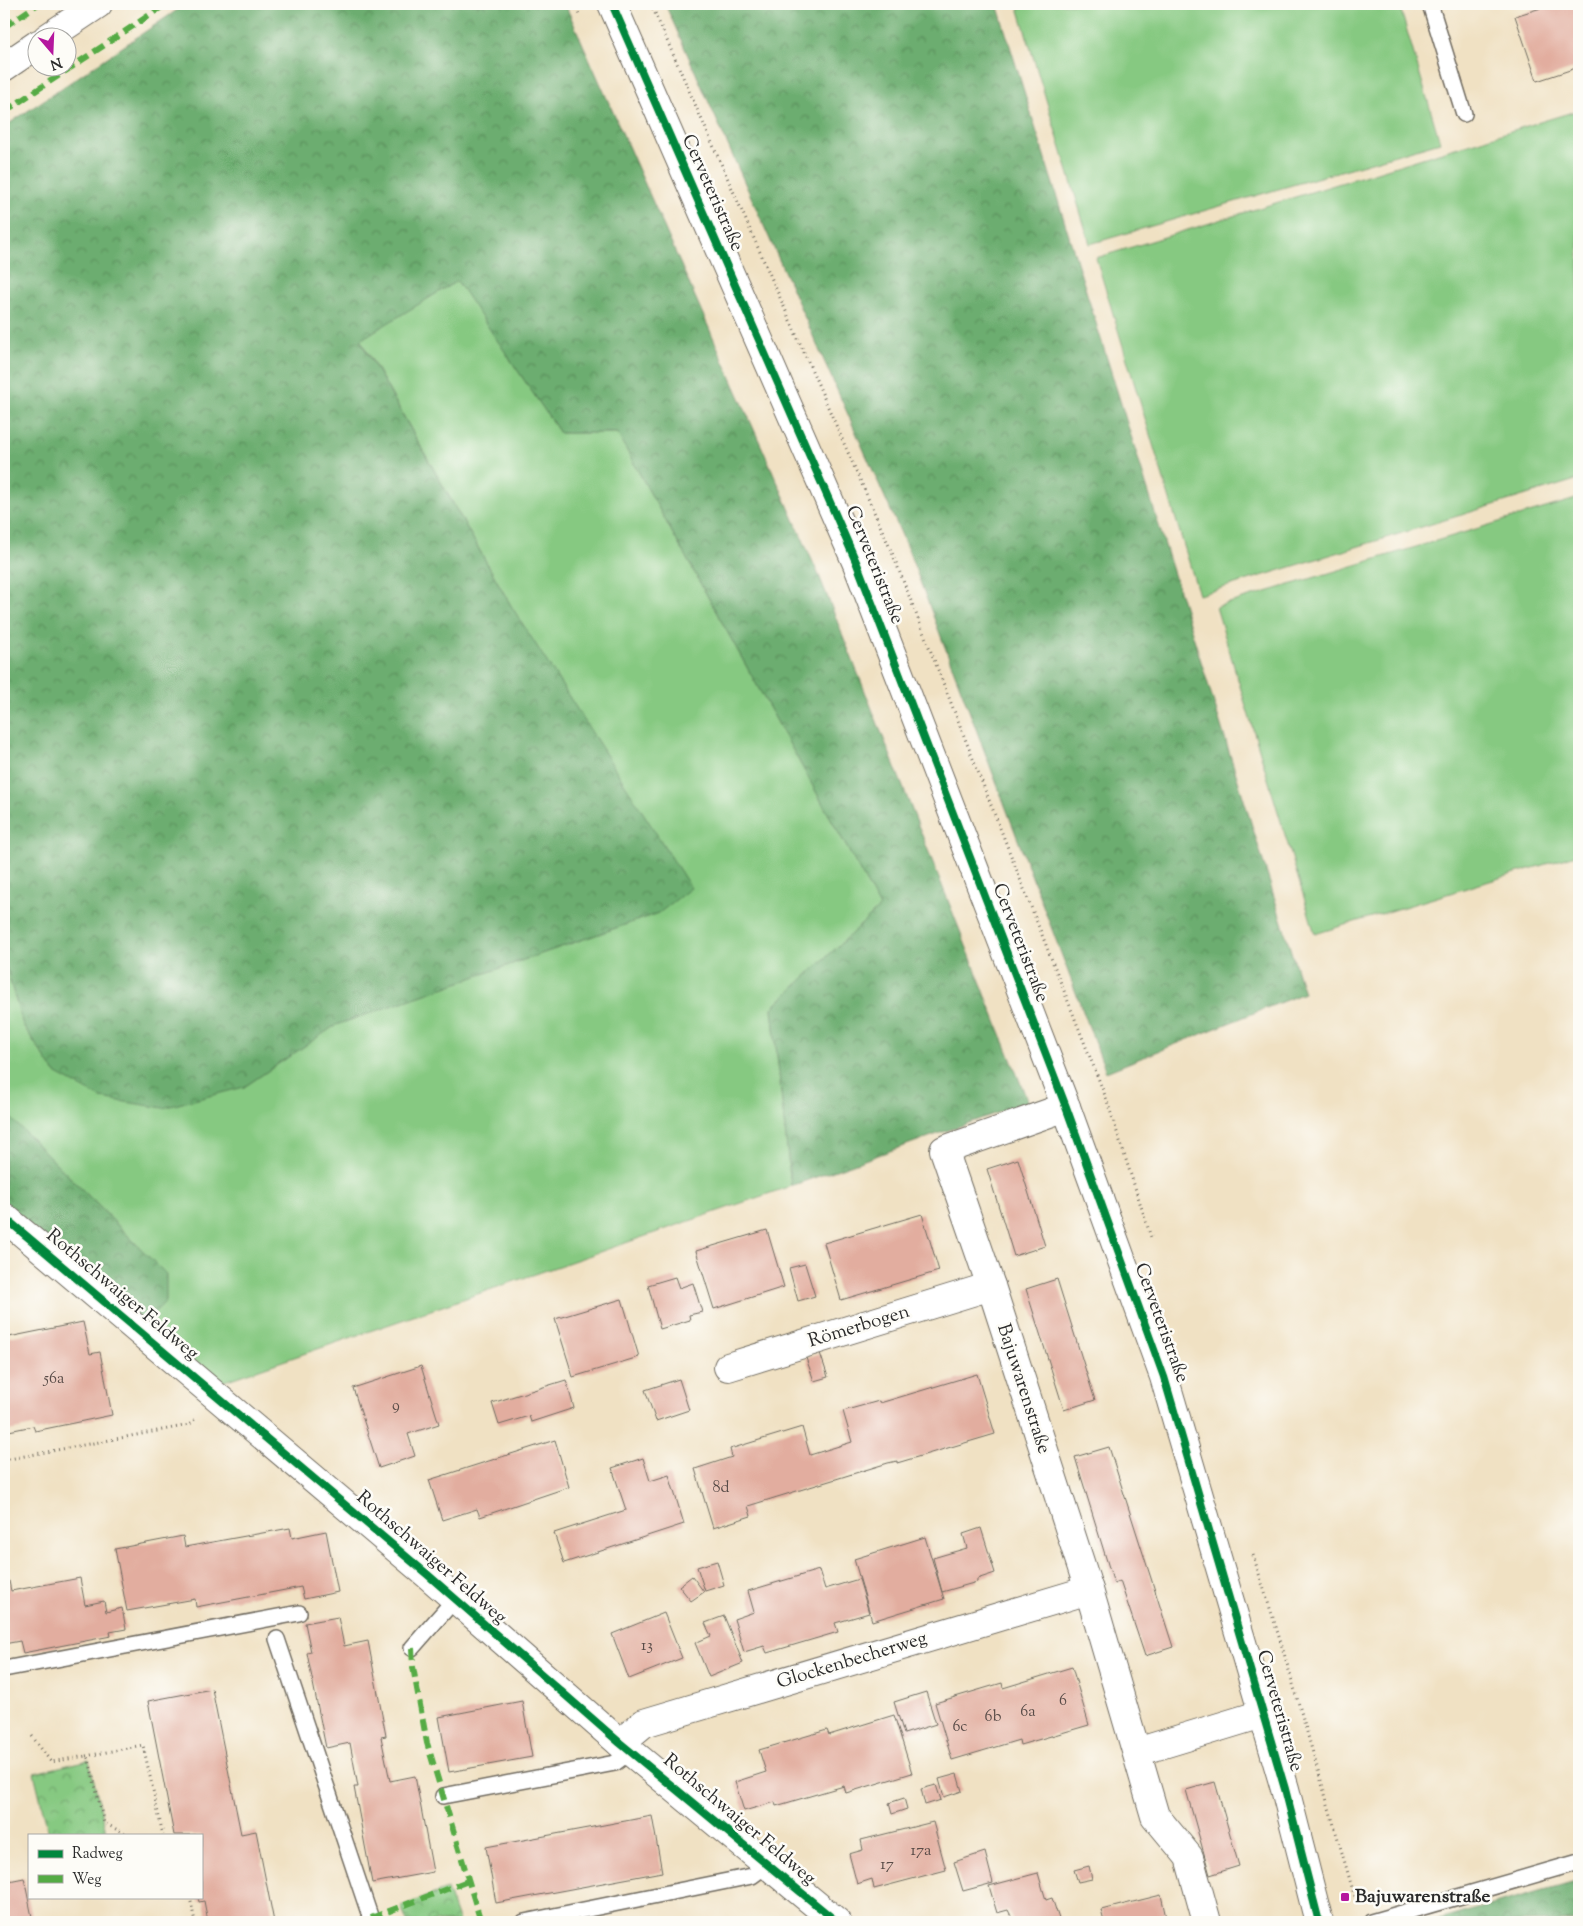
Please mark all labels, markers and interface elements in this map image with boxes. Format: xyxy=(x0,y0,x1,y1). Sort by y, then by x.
north arrow xyxy=(28,28,78,78)
text: N xyxy=(47,51,64,74)
street label: Cerveteristraße xyxy=(674,130,750,256)
street label: Cerveteristraße xyxy=(838,502,910,628)
street label: Cerveteristraße xyxy=(985,880,1055,1007)
street label: Rothschwaiger Feldweg xyxy=(40,1223,204,1367)
street label: Cerveteristraße xyxy=(1127,1259,1195,1387)
street label: Römerbogen xyxy=(805,1299,913,1355)
street label: Bajuwarenstraße xyxy=(989,1320,1057,1458)
house number: 56a xyxy=(43,1368,65,1391)
house number: 9 xyxy=(392,1395,400,1418)
house number: 8d xyxy=(712,1477,730,1500)
street label: Rothschwaiger Feldweg xyxy=(350,1485,512,1631)
street label: Glockenbecherweg xyxy=(774,1625,930,1697)
house number: 13 xyxy=(641,1635,653,1658)
street label: Cerveteristraße xyxy=(1249,1647,1309,1775)
house number: 6 xyxy=(1059,1690,1067,1713)
house number: 6a xyxy=(1020,1701,1036,1724)
house number: 6b xyxy=(985,1706,1002,1729)
house number: 6c xyxy=(952,1716,968,1739)
street label: Rothschwaiger Feldweg xyxy=(657,1748,821,1892)
legend xyxy=(28,1834,202,1898)
house number: 17a xyxy=(911,1840,932,1863)
text: Radweg xyxy=(72,1844,123,1865)
house number: 17 xyxy=(880,1854,894,1877)
text: Weg xyxy=(72,1870,102,1891)
place label: Bajuwarenstraße xyxy=(1355,1884,1491,1911)
marker: Bajuwarenstraße xyxy=(1339,1891,1351,1903)

